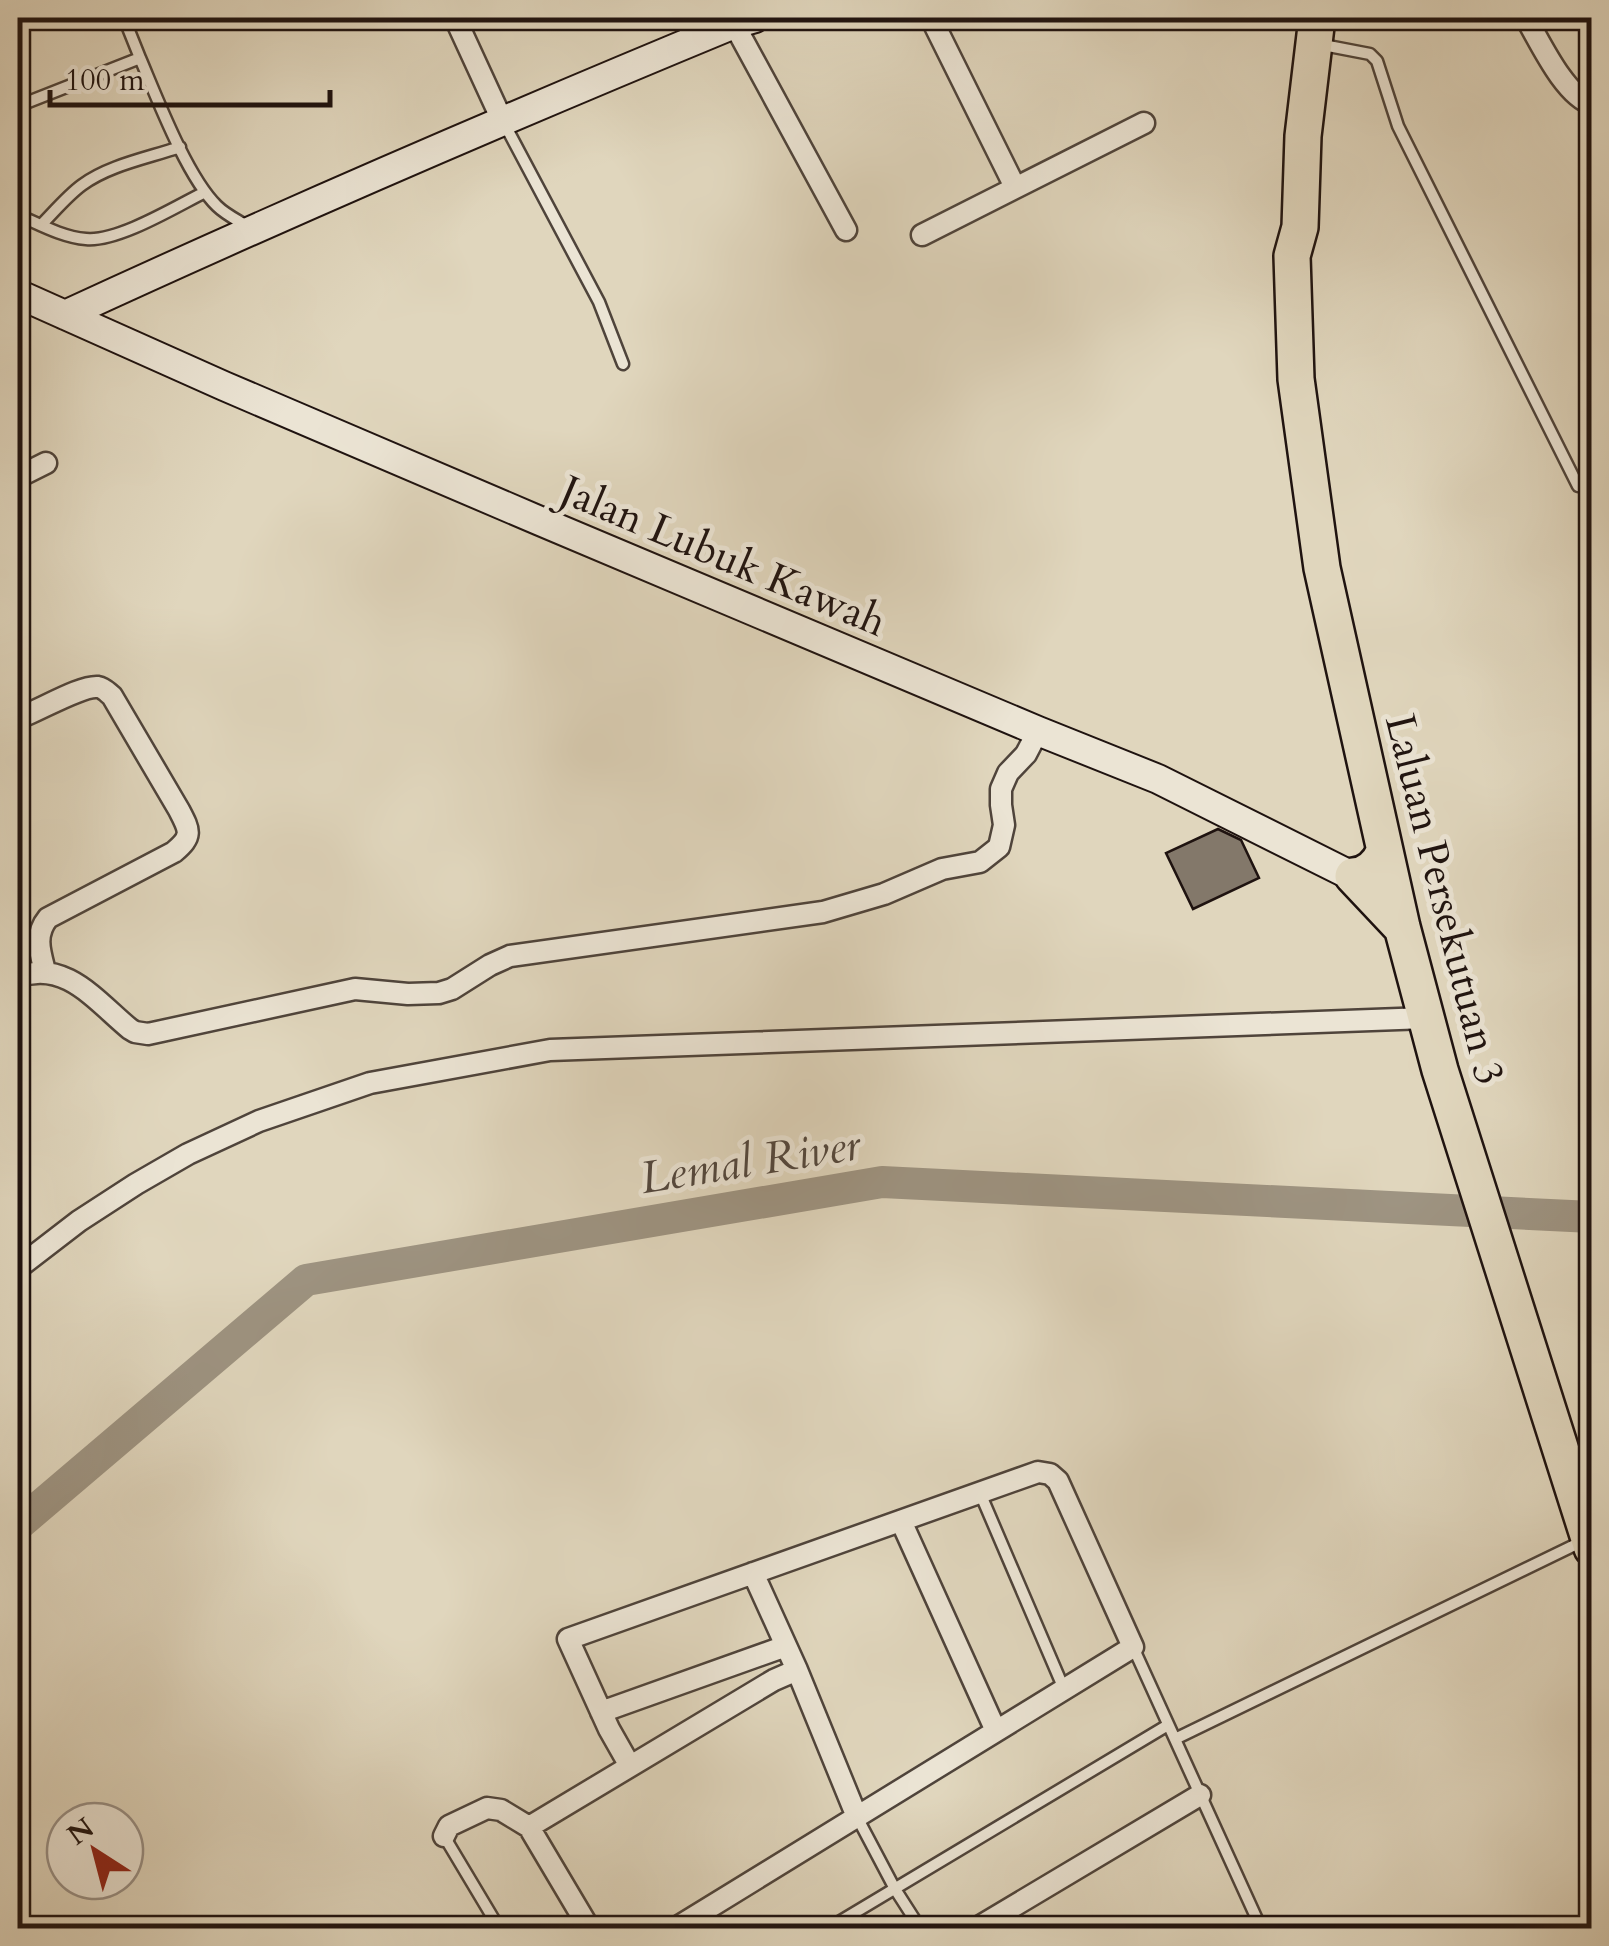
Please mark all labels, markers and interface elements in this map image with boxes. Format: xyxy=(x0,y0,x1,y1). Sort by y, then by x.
scale bar xyxy=(50,45,330,107)
text: 100 m xyxy=(65,60,145,101)
street label: Jalan Lubuk Kawah xyxy=(546,460,895,651)
street label: Laluan Persekutuan 3 xyxy=(1371,708,1518,1090)
water label: Lemal River xyxy=(636,1114,866,1209)
north arrow xyxy=(45,1801,145,1901)
text: N xyxy=(60,1809,102,1854)

